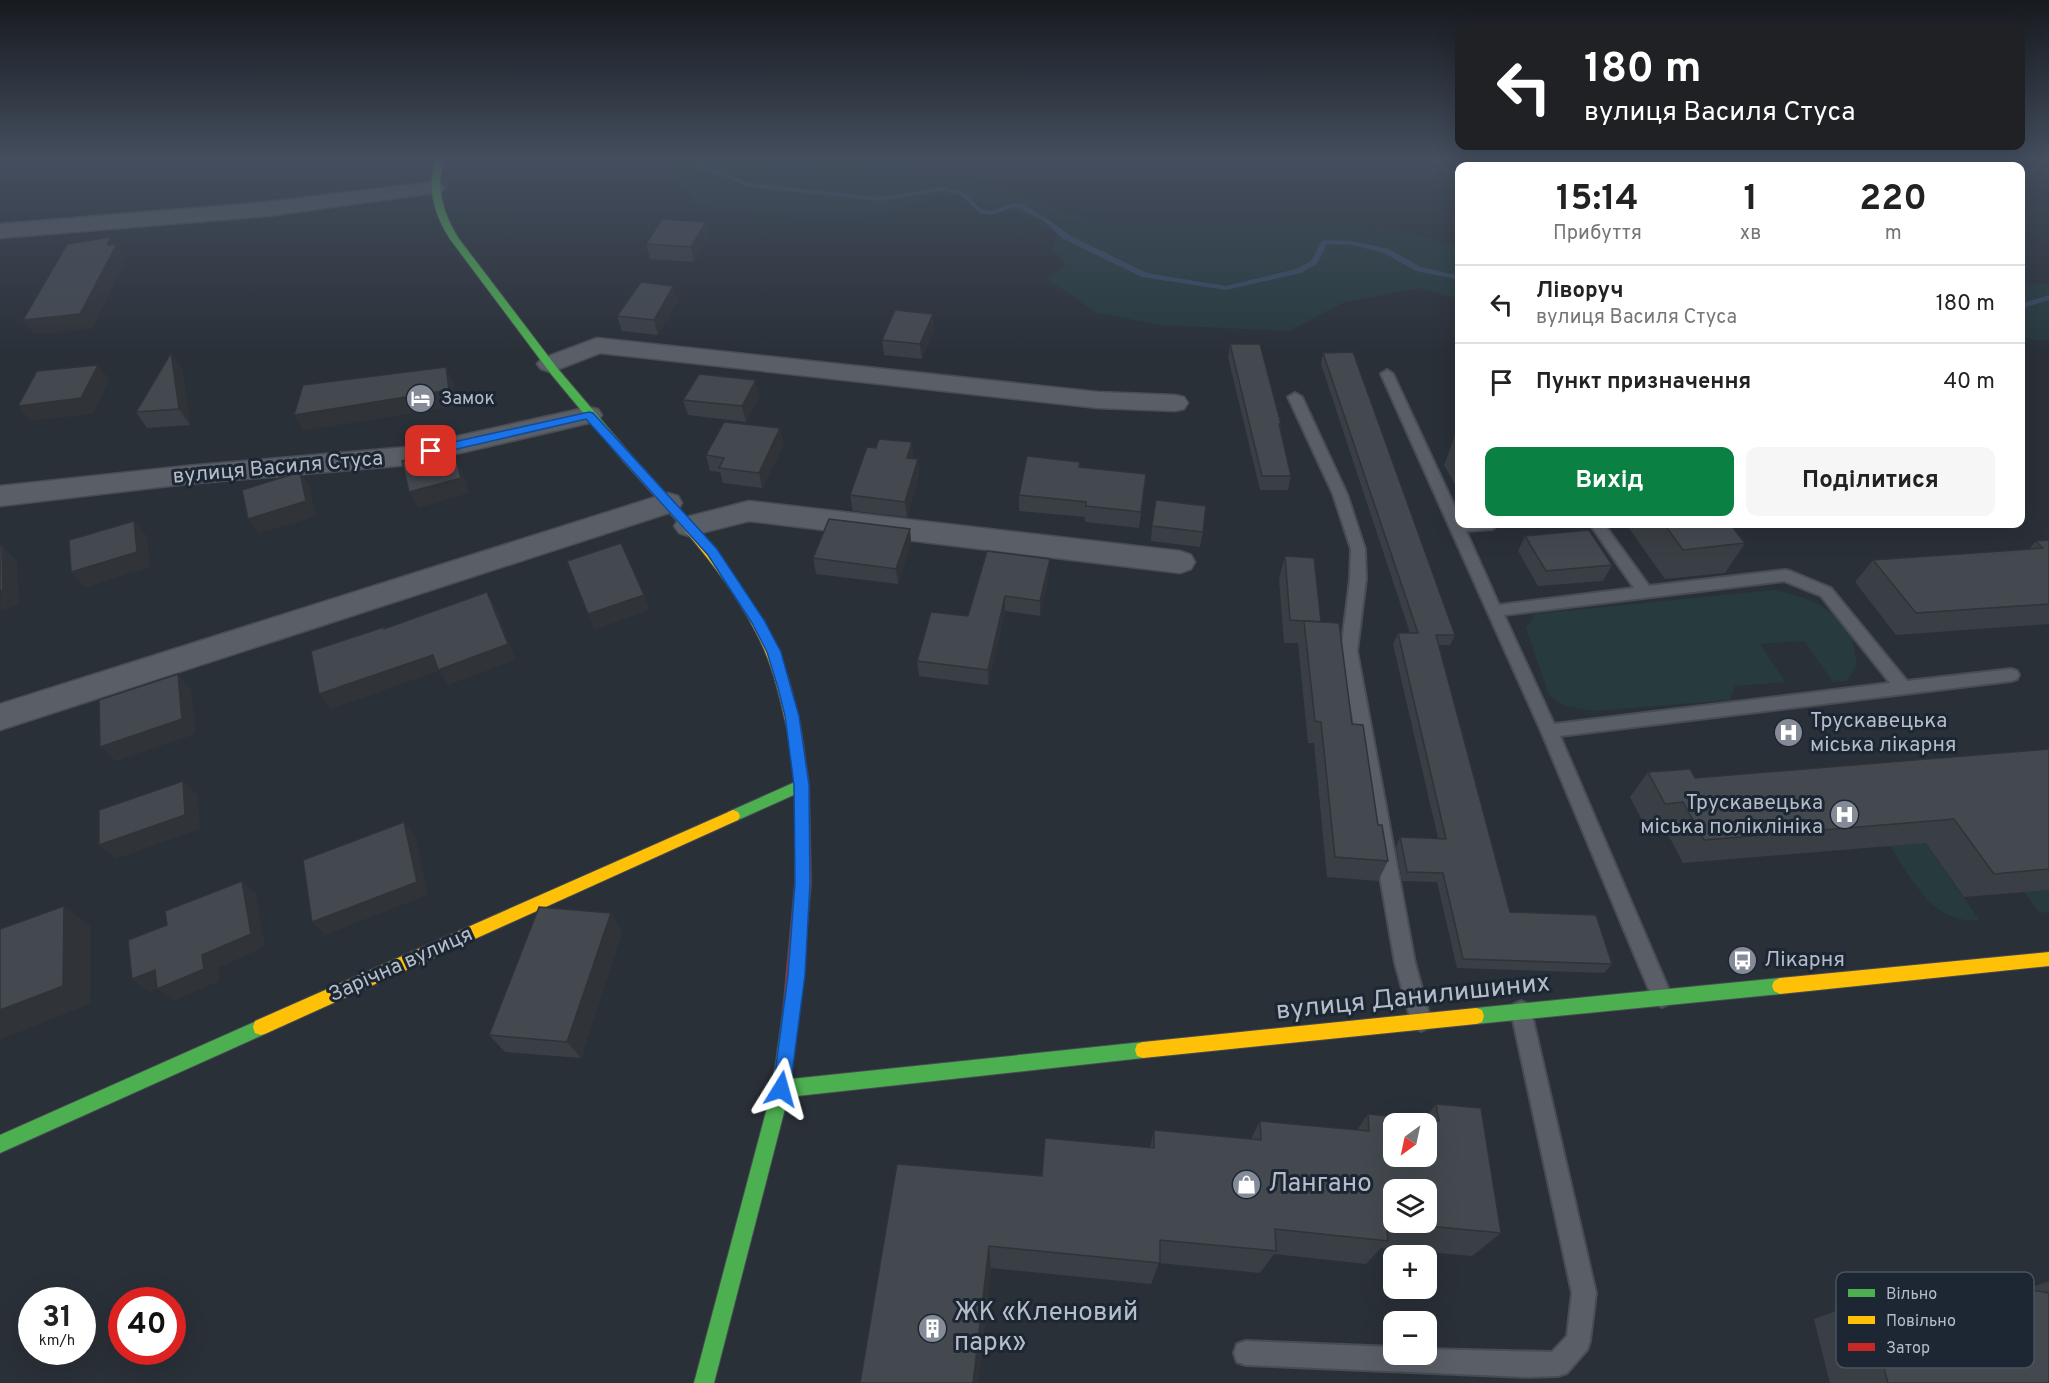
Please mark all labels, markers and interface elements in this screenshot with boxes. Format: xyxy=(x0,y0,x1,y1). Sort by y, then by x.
text: 180 m xyxy=(1584,44,1701,97)
icon: left xyxy=(1485,48,1563,126)
text: вулиця Василя Стуса xyxy=(1584,96,1855,130)
text: 15:14 xyxy=(1556,177,1639,223)
text: 1 xyxy=(1743,177,1758,223)
text: 220 xyxy=(1859,177,1927,223)
text: Прибуття xyxy=(1553,221,1642,247)
text: хв xyxy=(1740,221,1761,247)
text: m xyxy=(1885,221,1902,247)
text: Ліворуч xyxy=(1536,278,1624,305)
icon: left xyxy=(1485,288,1518,321)
text: 180 m xyxy=(1936,291,1995,318)
text: вулиця Василя Стуса xyxy=(1536,305,1737,331)
icon: arrive xyxy=(1485,366,1518,399)
text: Пункт призначення xyxy=(1536,369,1751,396)
text: 40 m xyxy=(1943,369,1995,396)
hotel icon: Замок xyxy=(404,383,436,415)
place label: Замок xyxy=(441,388,495,411)
pin xyxy=(405,425,456,476)
icon: arrive xyxy=(414,434,447,467)
street label: вулиця Василя Стуса xyxy=(172,445,384,491)
button: Вихід xyxy=(1485,447,1734,516)
button: Поділитися xyxy=(1746,447,1995,516)
place label: Трускавецька міська лікарня xyxy=(1810,708,1957,759)
hospital icon: Трускавецька міська лікарня xyxy=(1773,717,1805,749)
place label: Трускавецька міська поліклініка xyxy=(1640,790,1823,841)
hospital icon: Трускавецька міська поліклініка xyxy=(1828,799,1860,831)
street label: Зарічна вулиця xyxy=(325,921,477,1009)
bus stop icon: Лікарня xyxy=(1727,944,1759,976)
place label: Лікарня xyxy=(1764,947,1845,974)
street label: вулиця Данилишиних xyxy=(1274,967,1552,1029)
position arrow xyxy=(749,1057,813,1121)
north arrow xyxy=(1383,1113,1437,1167)
map controls xyxy=(1383,1113,1437,1365)
shop icon: Лангано xyxy=(1231,1168,1263,1200)
place label: Лангано xyxy=(1268,1168,1372,1201)
button: layers xyxy=(1383,1179,1437,1233)
button: + xyxy=(1383,1245,1437,1299)
legend xyxy=(1836,1272,2034,1368)
text: Вільно xyxy=(1886,1285,1937,1305)
speed limit sign: 40 xyxy=(108,1287,186,1365)
place label: ЖК «Кленовий парк» xyxy=(954,1297,1138,1360)
text: 31 xyxy=(42,1300,72,1337)
button: − xyxy=(1383,1311,1437,1365)
building icon: ЖК «Кленовий парк» xyxy=(917,1312,949,1344)
text: Повільно xyxy=(1886,1312,1956,1332)
text: km/h xyxy=(39,1332,75,1351)
text: Затор xyxy=(1886,1339,1930,1359)

